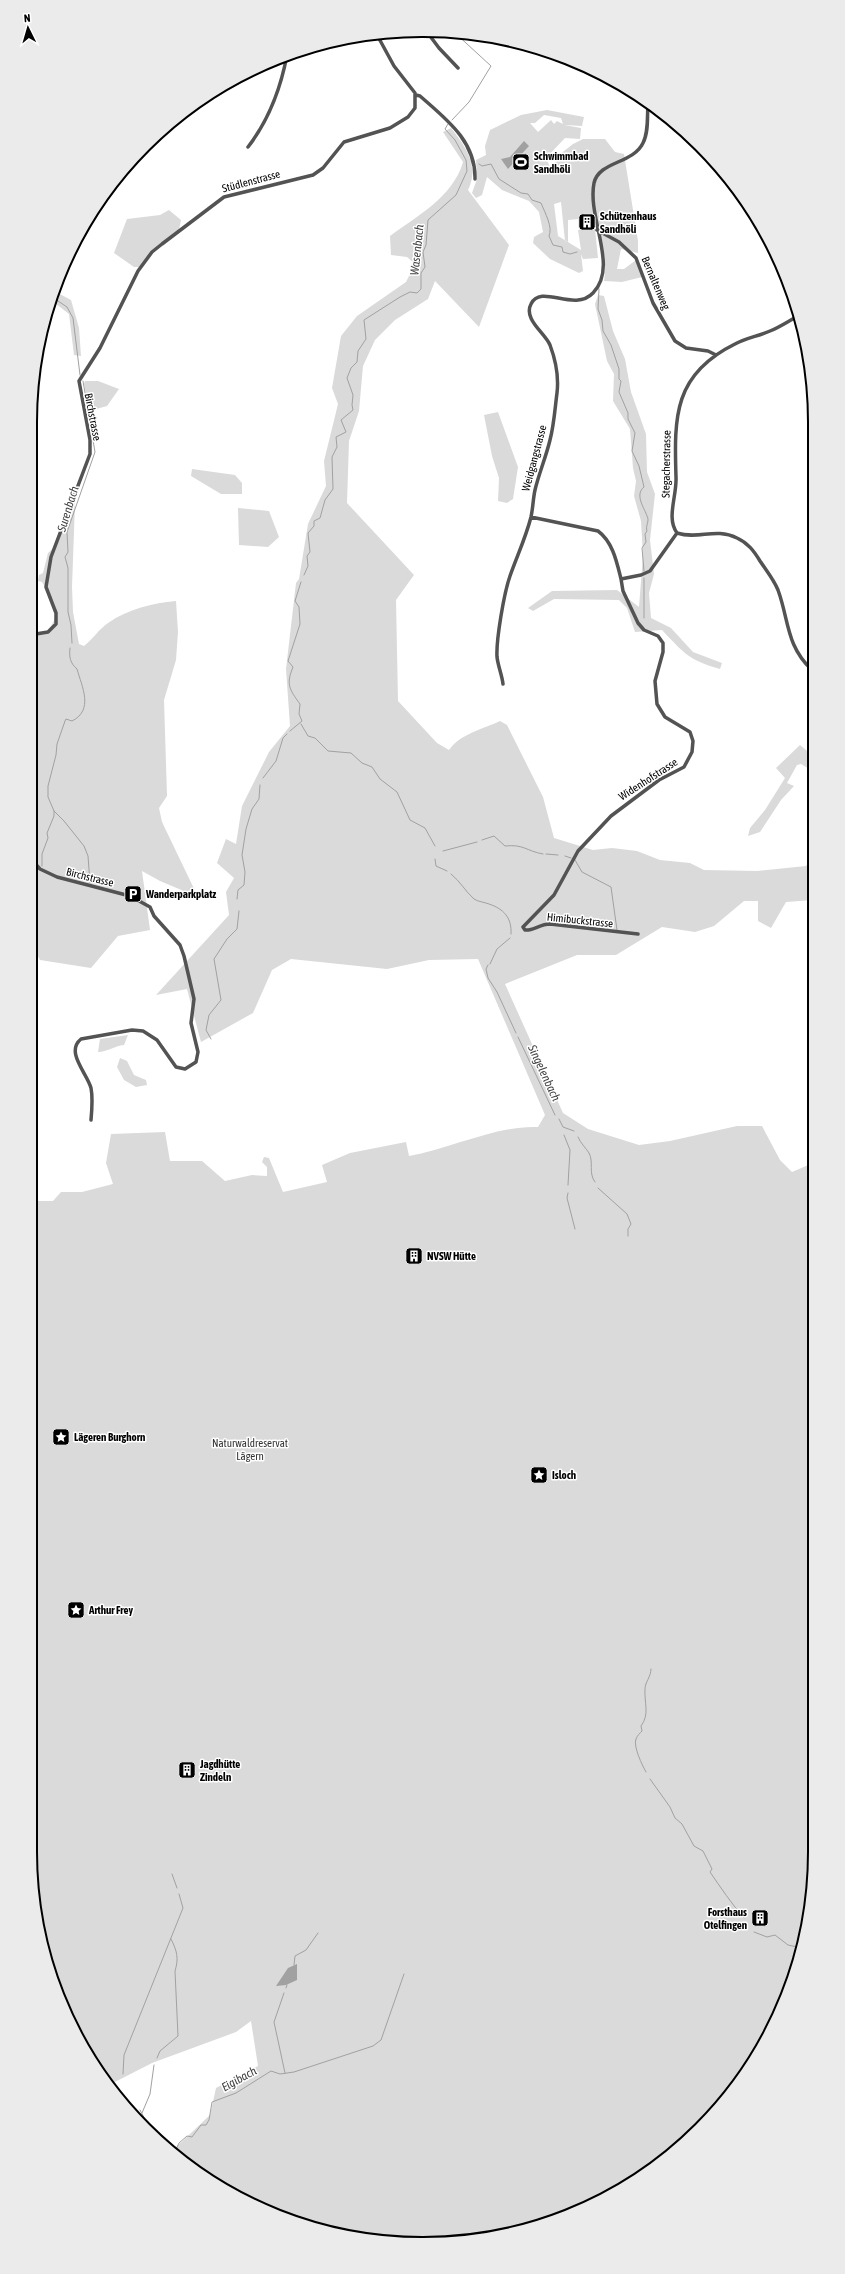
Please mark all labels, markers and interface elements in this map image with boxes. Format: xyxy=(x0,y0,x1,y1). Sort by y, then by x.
north arrow xyxy=(8,8,48,48)
text: N xyxy=(23,12,31,24)
place label: Schwimmbad Sandhöli xyxy=(534,150,589,175)
sports icon: Schwimmbad Sandhöli xyxy=(511,152,531,172)
street label: Stüdlenstrasse xyxy=(221,168,281,194)
place label: Schützenhaus Sandhöli xyxy=(600,210,656,235)
building icon: Schützenhaus Sandhöli xyxy=(577,212,597,232)
water label: Wasenbach xyxy=(407,224,427,276)
street label: Bernaltenweg xyxy=(639,255,673,312)
street label: Birchstrasse xyxy=(82,392,104,442)
street label: Weidgangstrasse xyxy=(519,424,549,492)
street label: Stegacherstrasse xyxy=(659,430,673,498)
water label: Surenbach xyxy=(54,484,82,534)
street label: Widenhofstrasse xyxy=(616,756,680,802)
street label: Birchstrasse xyxy=(65,865,115,889)
parking icon: Wanderparkplatz xyxy=(123,884,143,904)
place label: Wanderparkplatz xyxy=(145,888,216,900)
street label: Himibuckstrasse xyxy=(546,911,614,929)
water label: Singelenbach xyxy=(524,1042,563,1103)
building icon: NVSW Hütte xyxy=(404,1246,424,1266)
place label: NVSW Hütte xyxy=(427,1250,476,1262)
place icon: Lägeren Burghorn xyxy=(51,1427,71,1447)
place label: Lägeren Burghorn xyxy=(74,1431,145,1443)
park label: Naturwaldreservat Lägern xyxy=(212,1437,288,1462)
place icon: Isloch xyxy=(529,1465,549,1485)
place label: Isloch xyxy=(552,1469,576,1481)
place icon: Arthur Frey xyxy=(66,1600,86,1620)
place label: Arthur Frey xyxy=(88,1604,133,1616)
place label: Jagdhütte Zindeln xyxy=(199,1758,240,1783)
building icon: Jagdhütte Zindeln xyxy=(177,1760,197,1780)
place label: Forsthaus Otelfingen xyxy=(704,1906,747,1931)
building icon: Forsthaus Otelfingen xyxy=(750,1908,770,1928)
water label: Eigibach xyxy=(219,2064,259,2094)

